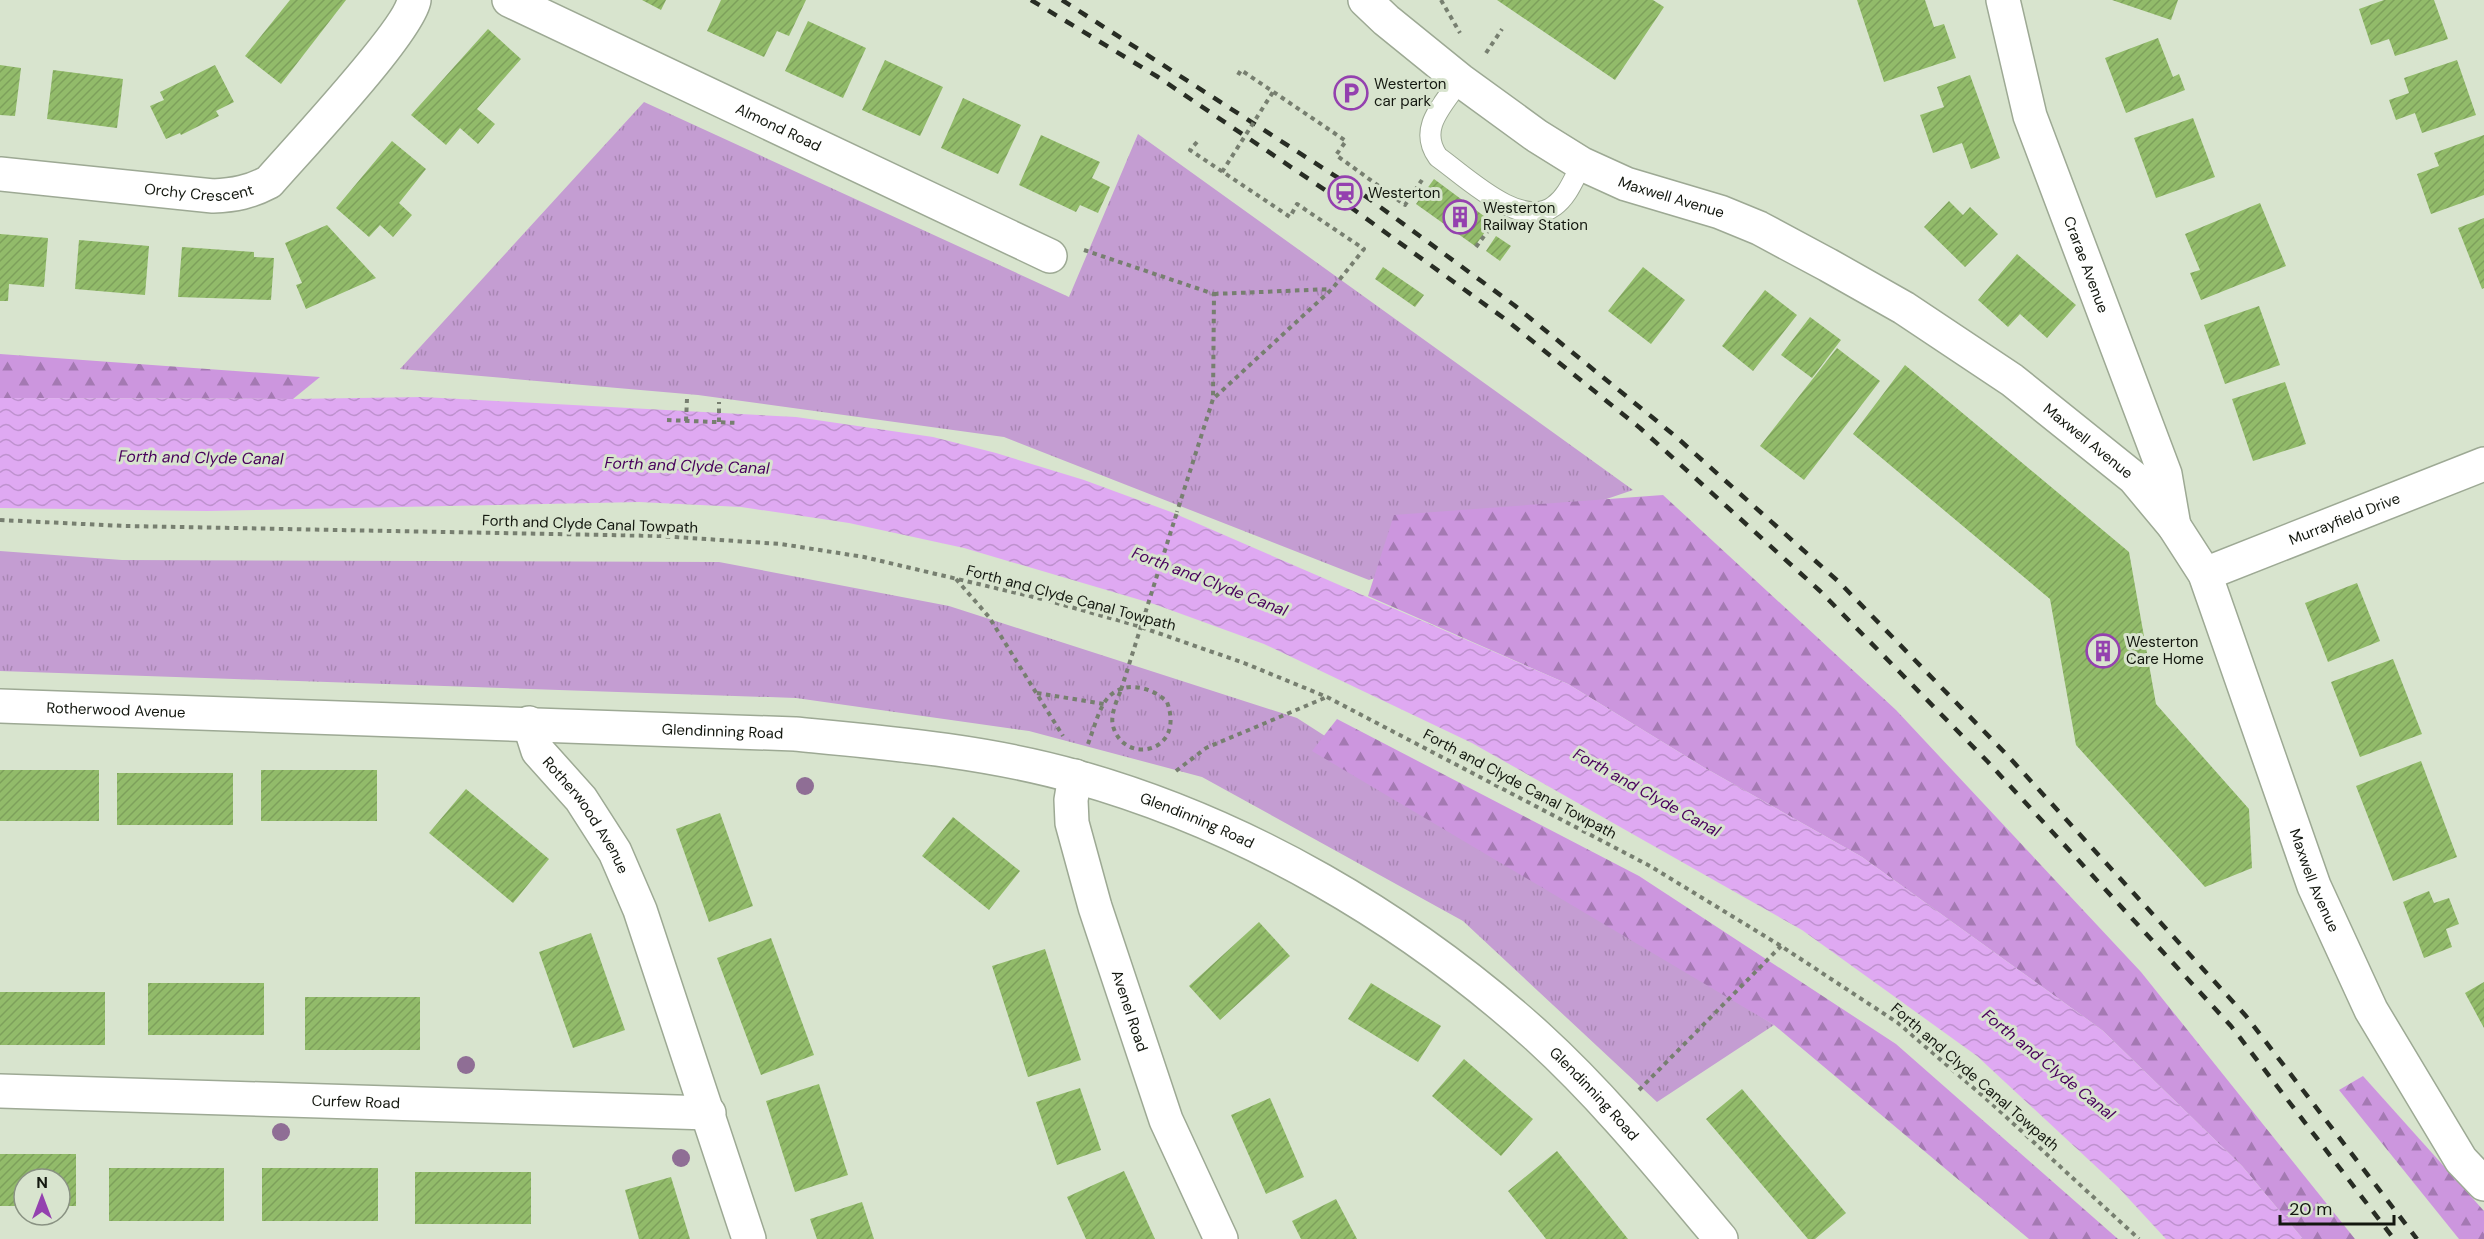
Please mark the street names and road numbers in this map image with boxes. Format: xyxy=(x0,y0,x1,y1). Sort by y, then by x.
street label: Almond Road xyxy=(732,99,824,156)
street label: Maxwell Avenue xyxy=(1615,172,1727,223)
street label: Orchy Crescent xyxy=(143,179,256,206)
street label: Crarae Avenue xyxy=(2059,214,2113,316)
street label: Maxwell Avenue xyxy=(2039,399,2137,483)
street label: Murrayfield Drive xyxy=(2286,488,2403,550)
street label: Forth and Clyde Canal Towpath xyxy=(481,510,699,538)
street label: Forth and Clyde Canal Towpath xyxy=(964,560,1178,636)
street label: Rotherwood Avenue xyxy=(46,698,186,723)
street label: Glendinning Road xyxy=(661,719,784,744)
street label: Forth and Clyde Canal Towpath xyxy=(1420,724,1620,844)
street label: Rotherwood Avenue xyxy=(538,753,633,877)
street label: Glendinning Road xyxy=(1137,788,1257,853)
street label: Maxwell Avenue xyxy=(2285,826,2344,935)
street label: Avenel Road xyxy=(1107,968,1153,1054)
street label: Forth and Clyde Canal Towpath xyxy=(1887,998,2063,1156)
street label: Glendinning Road xyxy=(1545,1043,1643,1145)
street label: Curfew Road xyxy=(311,1091,400,1113)

